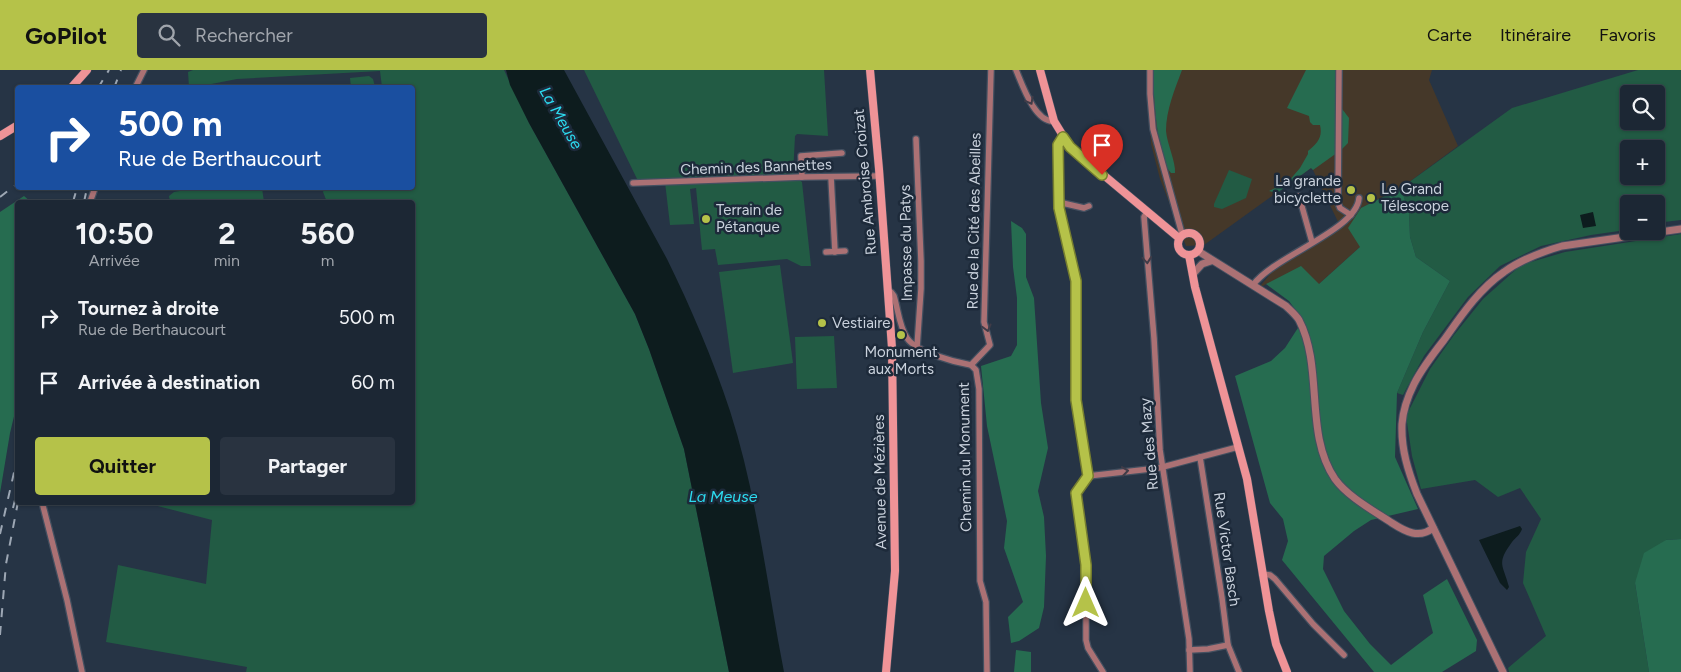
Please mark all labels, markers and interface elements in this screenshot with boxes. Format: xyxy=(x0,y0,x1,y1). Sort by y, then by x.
search box xyxy=(137,13,487,58)
text: GoPilot xyxy=(25,21,107,50)
icon: search xyxy=(155,21,183,49)
text: Rechercher xyxy=(195,24,293,47)
text: Carte xyxy=(1427,24,1472,46)
text: Itinéraire xyxy=(1500,24,1571,46)
text: Favoris xyxy=(1599,24,1656,46)
water label: La Meuse xyxy=(535,83,587,153)
map controls xyxy=(1620,85,1665,240)
button: search xyxy=(1620,85,1665,130)
one-way arrow xyxy=(1024,95,1034,104)
text: 500 m xyxy=(118,103,223,145)
icon: right xyxy=(35,105,100,170)
street label: Rue Ambroise Croizat xyxy=(850,108,880,256)
pin xyxy=(1081,124,1123,175)
icon: arrive xyxy=(1088,131,1116,159)
street label: Rue de la Cité des Abeilles xyxy=(963,132,985,310)
button: + xyxy=(1620,140,1665,185)
text: Rue de Berthaucourt xyxy=(118,145,322,172)
street label: Chemin des Bannettes xyxy=(680,155,832,179)
place label: La grande bicyclette xyxy=(1274,172,1341,207)
place label: Le Grand Télescope xyxy=(1381,180,1449,215)
street label: Impasse du Patys xyxy=(896,184,916,302)
marker: La grande bicyclette xyxy=(1345,184,1357,196)
marker: Le Grand Télescope xyxy=(1365,192,1377,204)
button: − xyxy=(1620,195,1665,240)
place label: Terrain de Pétanque xyxy=(716,201,782,236)
marker: Terrain de Pétanque xyxy=(700,213,712,225)
text: 10:50 xyxy=(75,215,153,252)
text: 2 xyxy=(218,215,236,252)
text: 560 xyxy=(300,215,355,252)
text: Arrivée xyxy=(89,251,140,270)
text: min xyxy=(214,251,240,270)
text: m xyxy=(321,251,334,270)
one-way arrow xyxy=(1141,257,1152,265)
text: Tournez à droite xyxy=(78,297,219,320)
icon: right xyxy=(35,304,63,332)
text: 500 m xyxy=(339,306,395,329)
place label: Vestiaire xyxy=(832,314,891,332)
marker: Vestiaire xyxy=(816,317,828,329)
text: Rue de Berthaucourt xyxy=(78,320,226,339)
one-way arrow xyxy=(981,324,992,333)
marker: Monument aux Morts xyxy=(895,329,907,341)
place label: Monument aux Morts xyxy=(864,343,938,378)
icon: arrive xyxy=(35,369,63,397)
text: Arrivée à destination xyxy=(78,371,260,394)
text: 60 m xyxy=(351,371,395,394)
street label: Chemin du Monument xyxy=(955,382,975,532)
street label: Rue des Mazy xyxy=(1136,397,1162,491)
street label: Avenue de Mézières xyxy=(870,414,890,550)
button: Quitter xyxy=(35,437,210,495)
button: Partager xyxy=(220,437,395,495)
one-way arrow xyxy=(1122,466,1130,477)
water label: La Meuse xyxy=(688,487,758,506)
street label: Rue Victor Basch xyxy=(1210,491,1244,607)
position arrow xyxy=(1059,576,1111,628)

